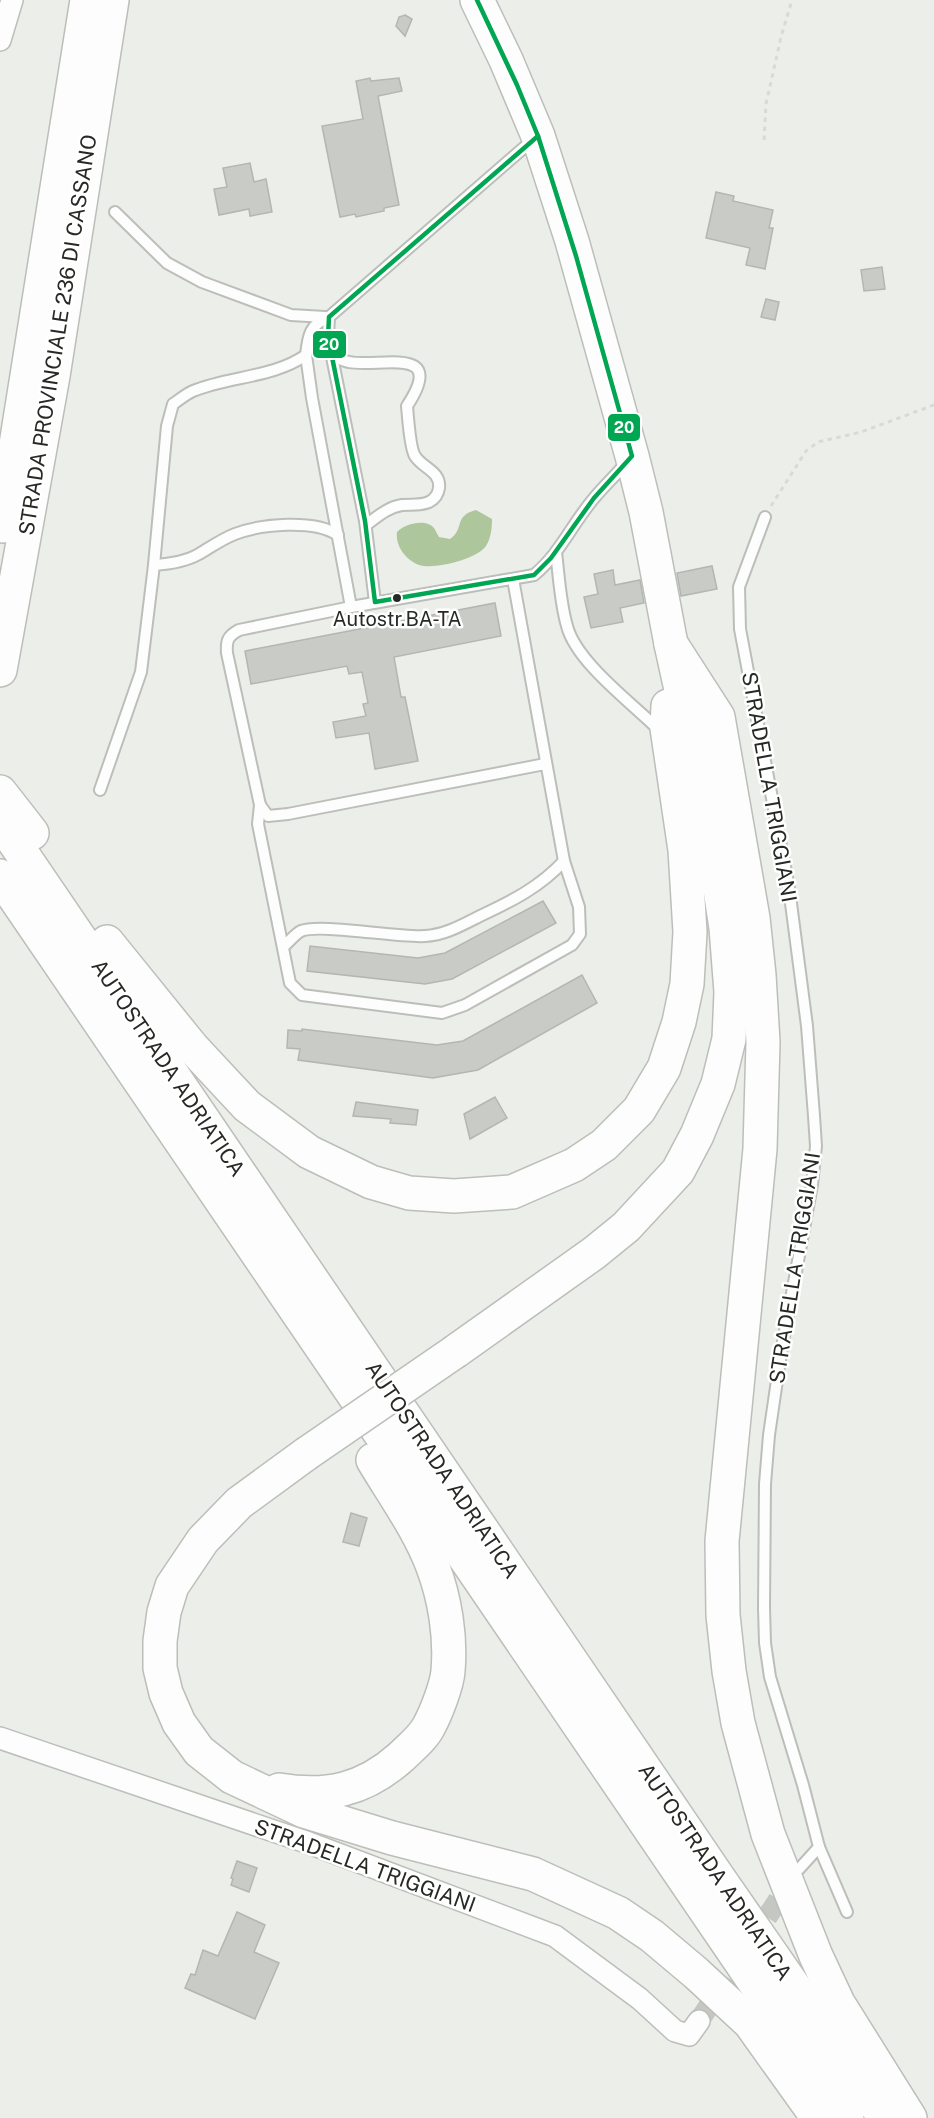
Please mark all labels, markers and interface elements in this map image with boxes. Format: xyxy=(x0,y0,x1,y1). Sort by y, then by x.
street label: STRADA PROVINCIALE 236 DI CASSANO xyxy=(13,133,102,537)
line badge: 20 xyxy=(312,330,347,359)
text: 20 xyxy=(319,335,339,354)
line badge: 20 xyxy=(607,413,641,442)
text: 20 xyxy=(614,418,634,437)
marker: Autostr.BA-TA xyxy=(391,592,403,604)
place label: Autostr.BA-TA xyxy=(332,607,462,631)
street label: STRADELLA TRIGGIANI xyxy=(737,670,802,904)
street label: AUTOSTRADA ADRIATICA xyxy=(86,955,250,1181)
street label: STRADELLA TRIGGIANI xyxy=(764,1151,825,1385)
street label: AUTOSTRADA ADRIATICA xyxy=(360,1357,524,1583)
street label: AUTOSTRADA ADRIATICA xyxy=(633,1759,797,1985)
street label: STRADELLA TRIGGIANI xyxy=(251,1814,479,1917)

